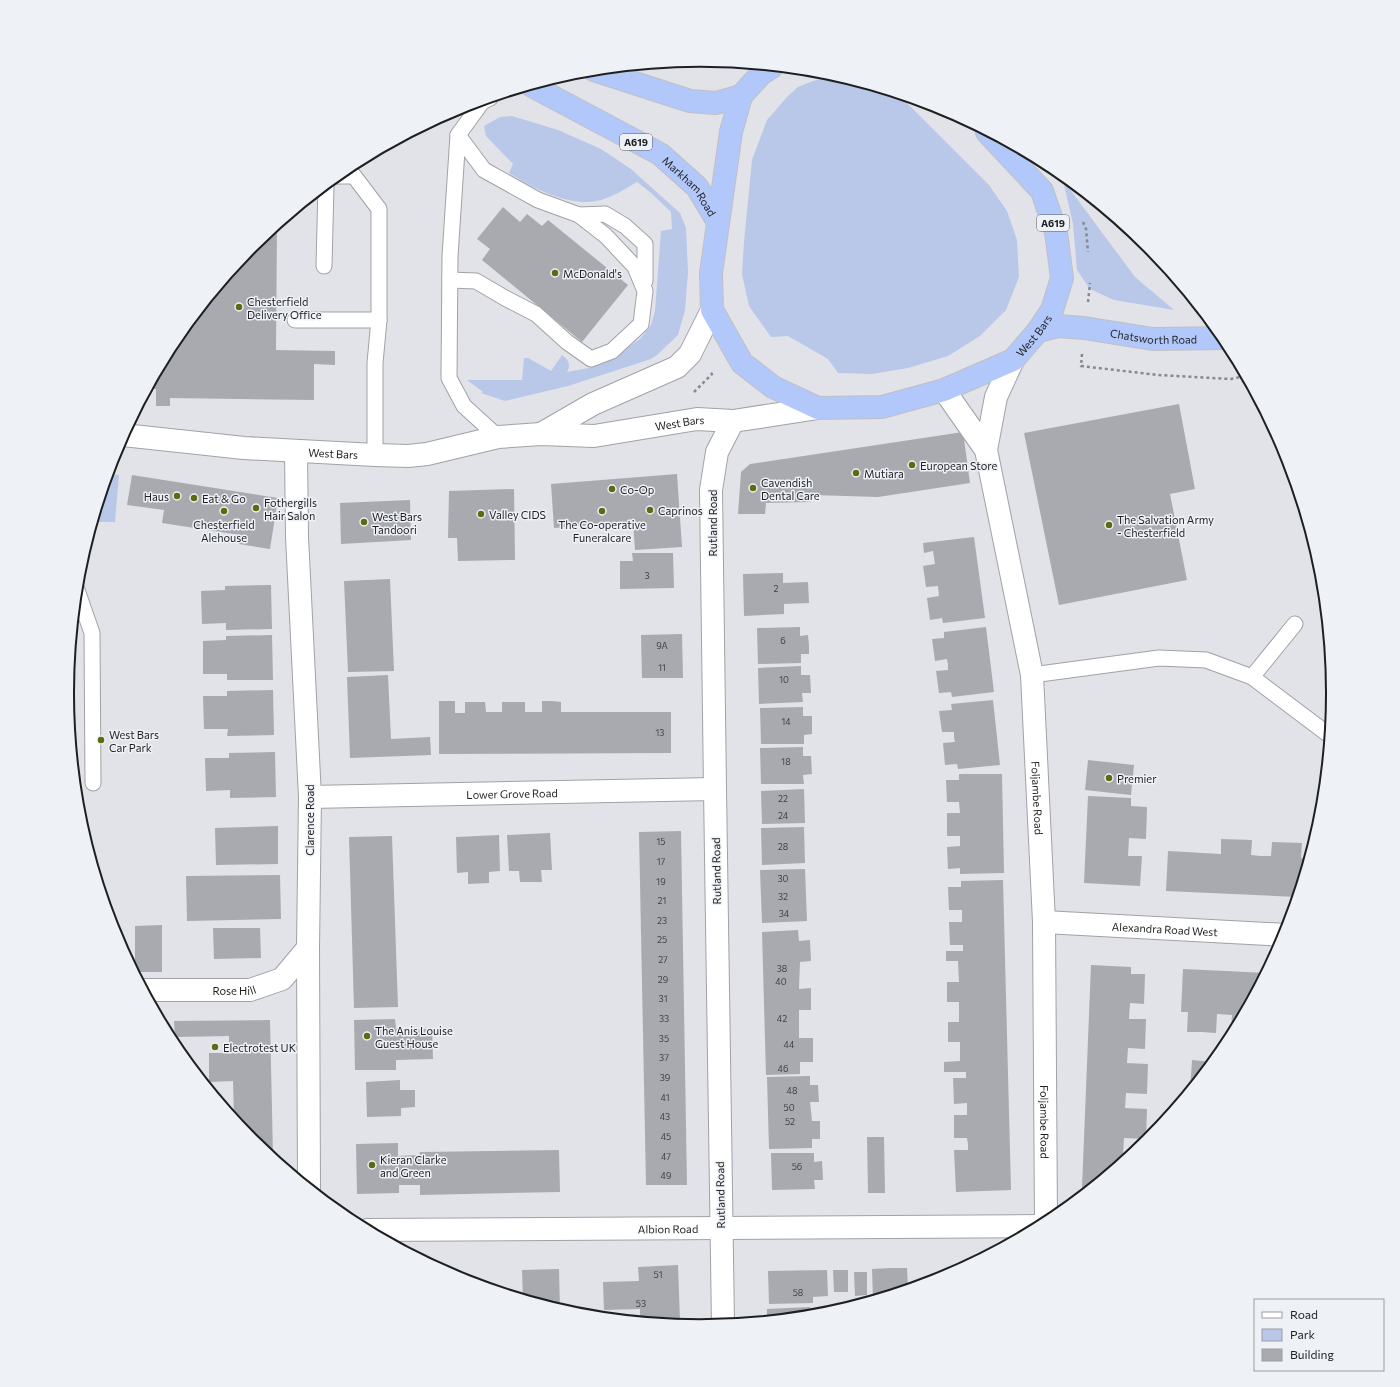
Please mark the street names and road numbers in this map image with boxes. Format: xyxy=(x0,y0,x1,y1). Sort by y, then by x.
road number: A619 xyxy=(620,134,652,150)
street label: Markham Road xyxy=(660,153,719,218)
road number: A619 xyxy=(1037,215,1069,231)
street label: West Bars xyxy=(1013,312,1054,359)
street label: Chatsworth Road xyxy=(1109,326,1197,346)
street label: West Bars xyxy=(654,412,705,432)
street label: West Bars xyxy=(308,445,358,461)
street label: Rutland Road xyxy=(706,490,719,556)
street label: Foljambe Road xyxy=(1030,761,1046,835)
street label: Clarence Road xyxy=(303,784,316,856)
street label: Lower Grove Road xyxy=(466,786,558,800)
street label: Rutland Road xyxy=(709,837,723,905)
street label: Alexandra Road West xyxy=(1111,919,1219,938)
street label: Rose Hill xyxy=(212,982,257,997)
street label: Foljambe Road xyxy=(1039,1085,1052,1159)
street label: Rutland Road xyxy=(713,1161,727,1229)
street label: Albion Road xyxy=(638,1222,698,1235)

